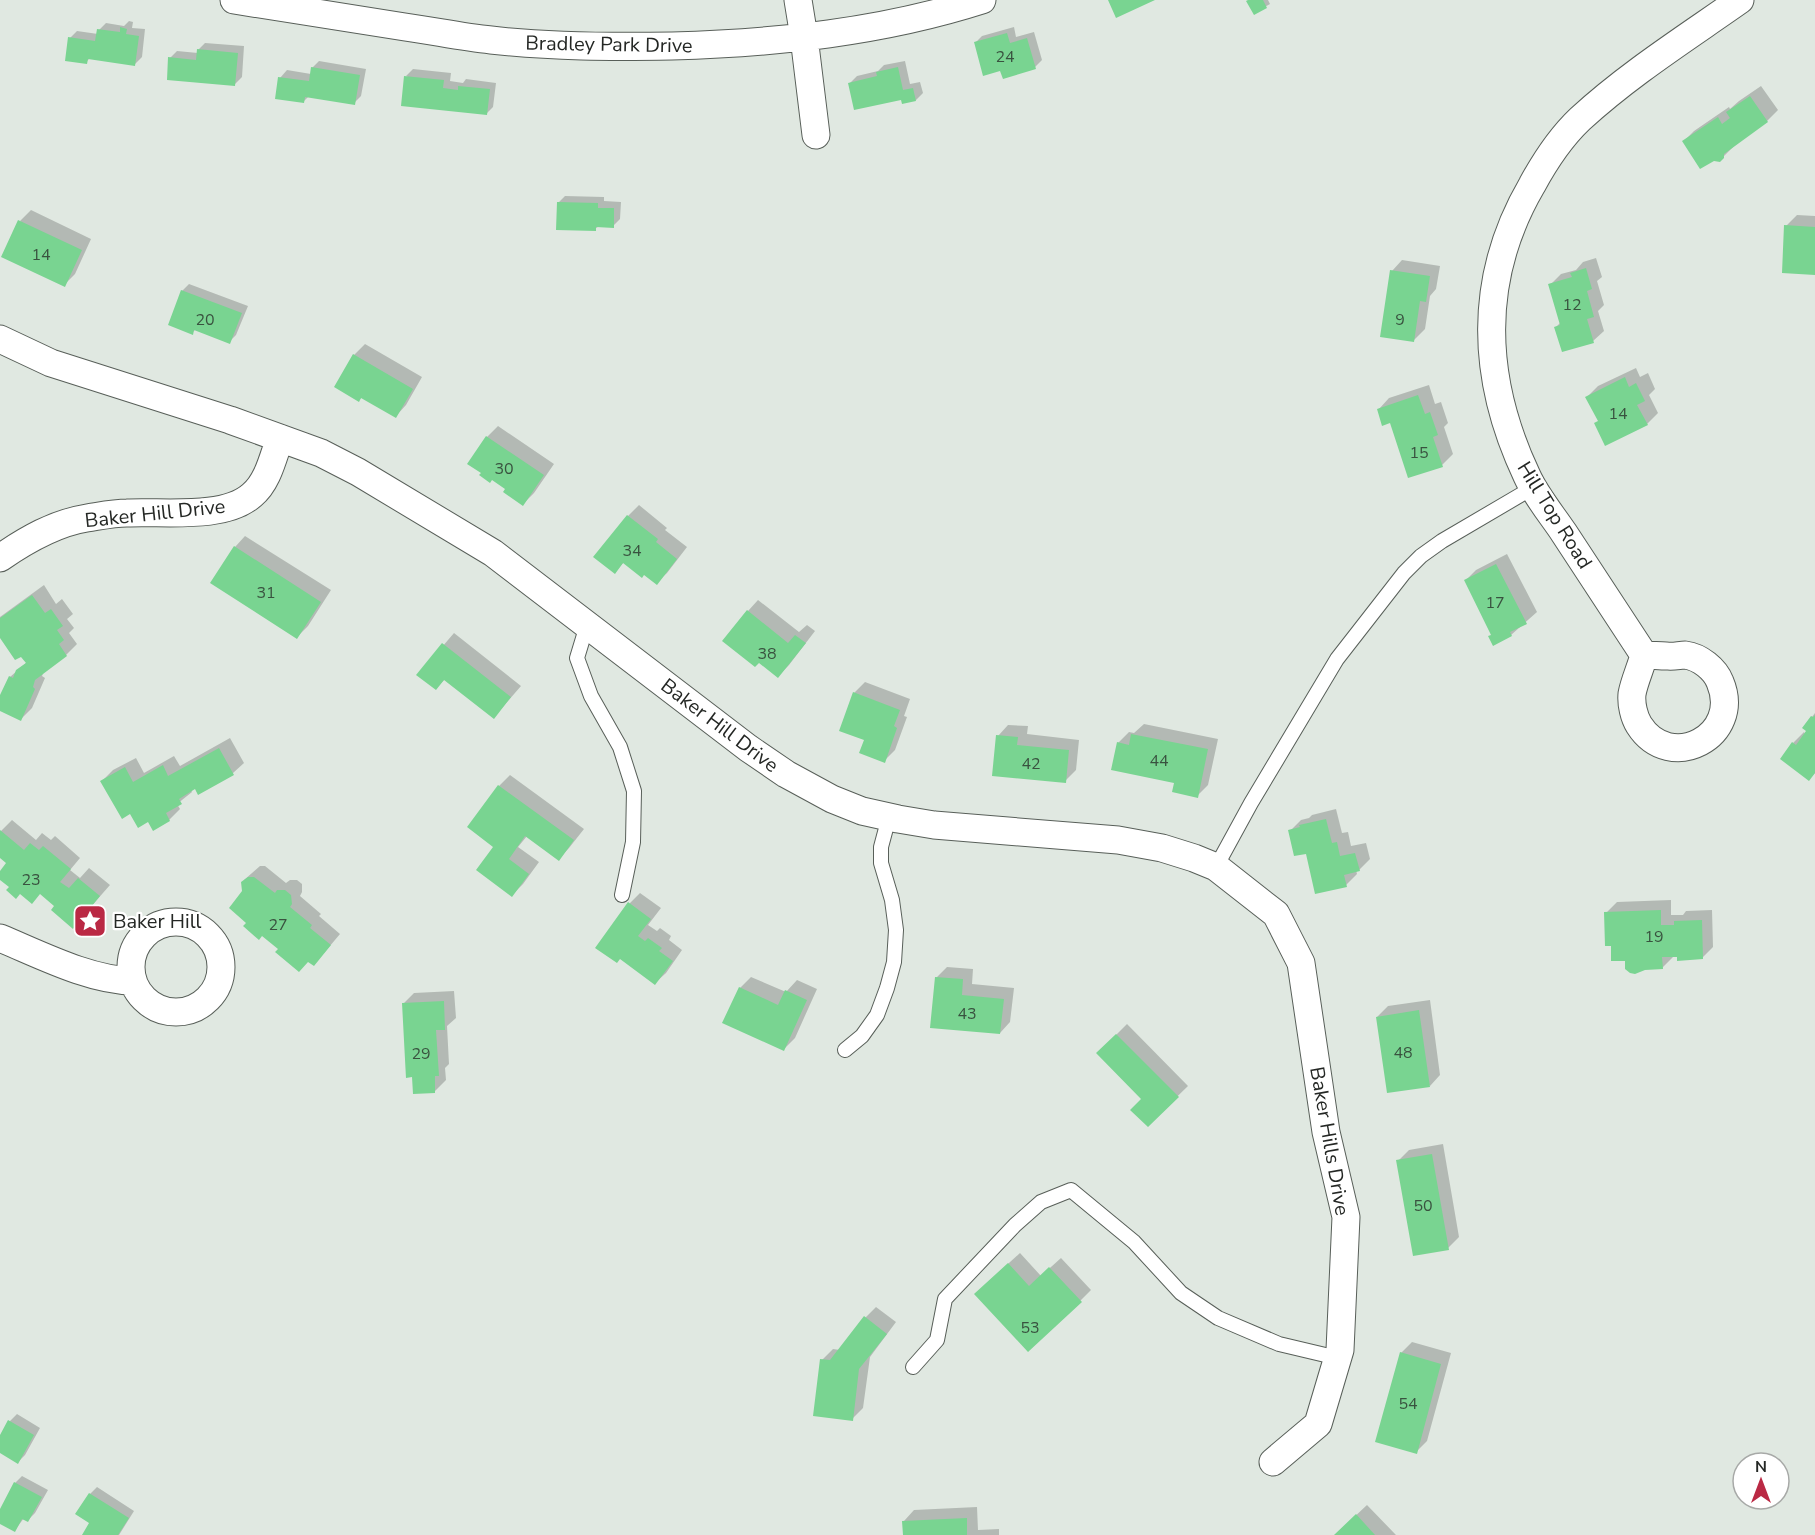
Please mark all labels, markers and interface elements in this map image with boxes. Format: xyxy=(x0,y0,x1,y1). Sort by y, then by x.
street label: Bradley Park Drive xyxy=(525,30,693,59)
house number: 24 xyxy=(995,46,1015,68)
house number: 14 xyxy=(31,244,51,266)
house number: 12 xyxy=(1562,294,1582,316)
house number: 20 xyxy=(195,309,215,331)
house number: 9 xyxy=(1395,309,1405,331)
house number: 14 xyxy=(1608,403,1628,425)
house number: 15 xyxy=(1409,442,1429,464)
street label: Hill Top Road xyxy=(1511,456,1598,574)
house number: 30 xyxy=(494,458,514,480)
street label: Baker Hill Drive xyxy=(83,493,227,534)
house number: 34 xyxy=(622,540,642,562)
house number: 31 xyxy=(256,582,276,604)
house number: 17 xyxy=(1485,592,1505,614)
house number: 38 xyxy=(757,643,777,665)
street label: Baker Hill Drive xyxy=(655,672,784,779)
house number: 44 xyxy=(1149,750,1169,772)
house number: 42 xyxy=(1021,753,1041,775)
house number: 23 xyxy=(21,869,41,891)
place icon: Baker Hill xyxy=(72,903,108,939)
place label: Baker Hill xyxy=(113,908,202,935)
house number: 27 xyxy=(268,914,288,936)
house number: 19 xyxy=(1644,926,1664,948)
house number: 43 xyxy=(957,1003,977,1025)
house number: 48 xyxy=(1393,1042,1413,1064)
house number: 29 xyxy=(411,1043,431,1065)
street label: Baker Hills Drive xyxy=(1303,1065,1356,1218)
house number: 50 xyxy=(1413,1195,1433,1217)
house number: 53 xyxy=(1020,1317,1040,1339)
house number: 54 xyxy=(1398,1393,1418,1415)
north arrow xyxy=(1731,1451,1791,1511)
text: N xyxy=(1755,1456,1767,1478)

